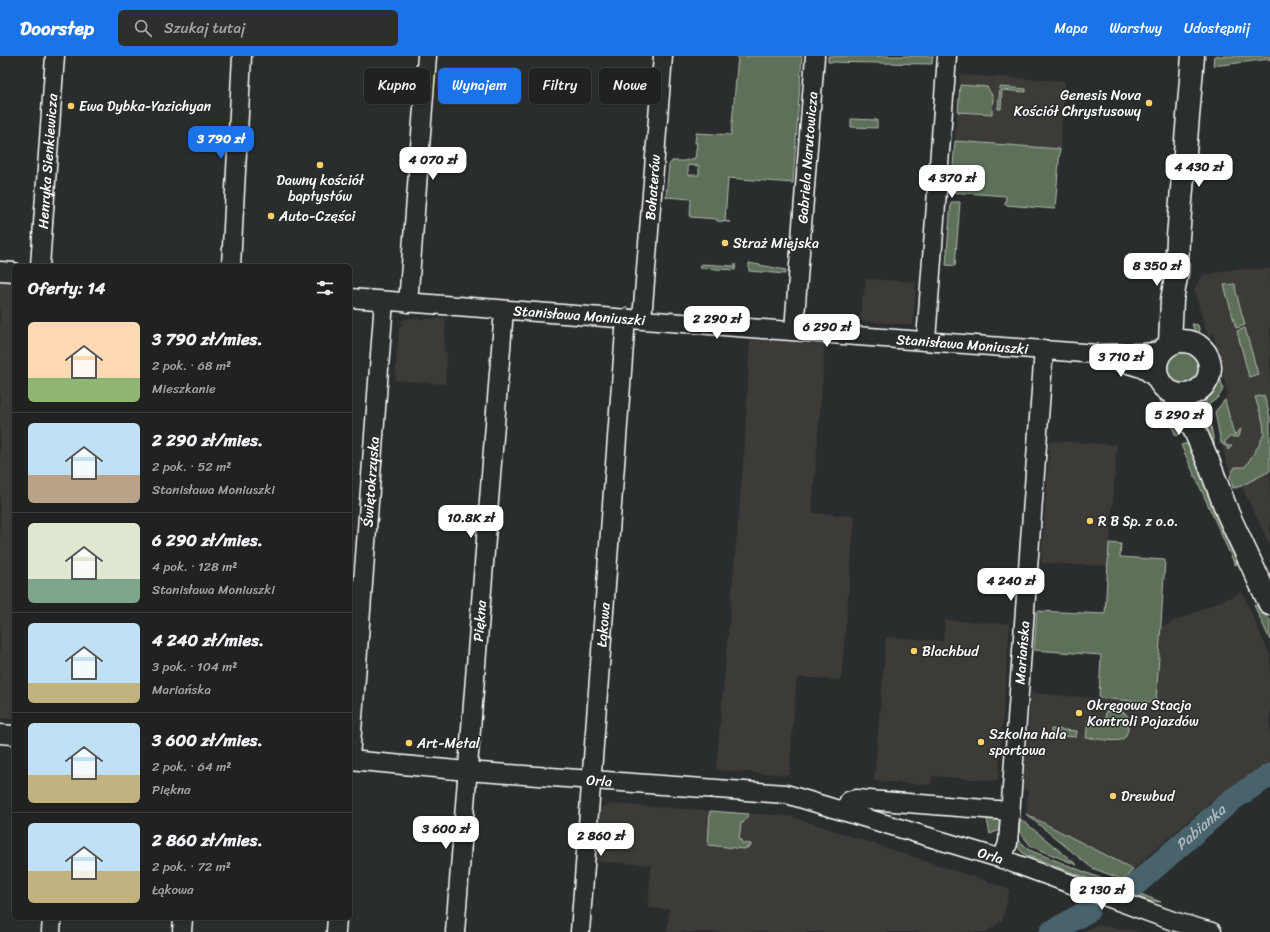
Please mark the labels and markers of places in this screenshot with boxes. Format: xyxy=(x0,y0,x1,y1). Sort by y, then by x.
place label: Genesis Nova Kościół Chrystusowy xyxy=(1014,83,1142,124)
place label: Ewa Dybka-Yazichyan xyxy=(79,94,212,119)
marker: Genesis Nova Kościół Chrystusowy xyxy=(1144,98,1154,108)
marker: Ewa Dybka-Yazichyan xyxy=(66,101,76,111)
pin: 3 790 zł xyxy=(180,126,262,160)
pin: 4 070 zł xyxy=(392,147,474,181)
pin: 4 430 zł xyxy=(1158,154,1240,188)
marker: Dawny kościół baptystów xyxy=(315,160,325,170)
pin: 4 370 zł xyxy=(911,165,993,199)
place label: Dawny kościół baptystów xyxy=(277,168,365,209)
place label: Auto-Części xyxy=(278,204,356,229)
marker: Auto-Części xyxy=(266,211,276,221)
place label: Straż Miejska xyxy=(733,231,819,256)
marker: Straż Miejska xyxy=(720,238,730,248)
pin: 8 350 zł xyxy=(1116,253,1198,287)
pin: 2 290 zł xyxy=(676,306,758,340)
pin: 6 290 zł xyxy=(786,314,868,348)
pin: 3 710 zł xyxy=(1080,344,1162,378)
pin: 5 290 zł xyxy=(1138,402,1220,436)
pin: 10.8K zł xyxy=(430,505,512,539)
place label: R B Sp. z o.o. xyxy=(1098,509,1178,534)
marker: R B Sp. z o.o. xyxy=(1085,516,1095,526)
pin: 4 240 zł xyxy=(970,568,1052,602)
place label: Blachbud xyxy=(922,639,980,664)
marker: Blachbud xyxy=(909,646,919,656)
place label: Okręgowa Stacja Kontroli Pojazdów xyxy=(1087,693,1199,734)
marker: Okręgowa Stacja Kontroli Pojazdów xyxy=(1074,708,1084,718)
place label: Szkolna hala sportowa xyxy=(988,722,1067,763)
place label: Art-Metal xyxy=(416,731,481,756)
marker: Szkolna hala sportowa xyxy=(976,737,986,747)
marker: Art-Metal xyxy=(404,738,414,748)
place label: Drewbud xyxy=(1121,784,1176,809)
marker: Drewbud xyxy=(1108,791,1118,801)
pin: 3 600 zł xyxy=(405,816,487,850)
pin: 2 860 zł xyxy=(560,823,642,857)
pin: 2 130 zł xyxy=(1061,877,1143,911)

